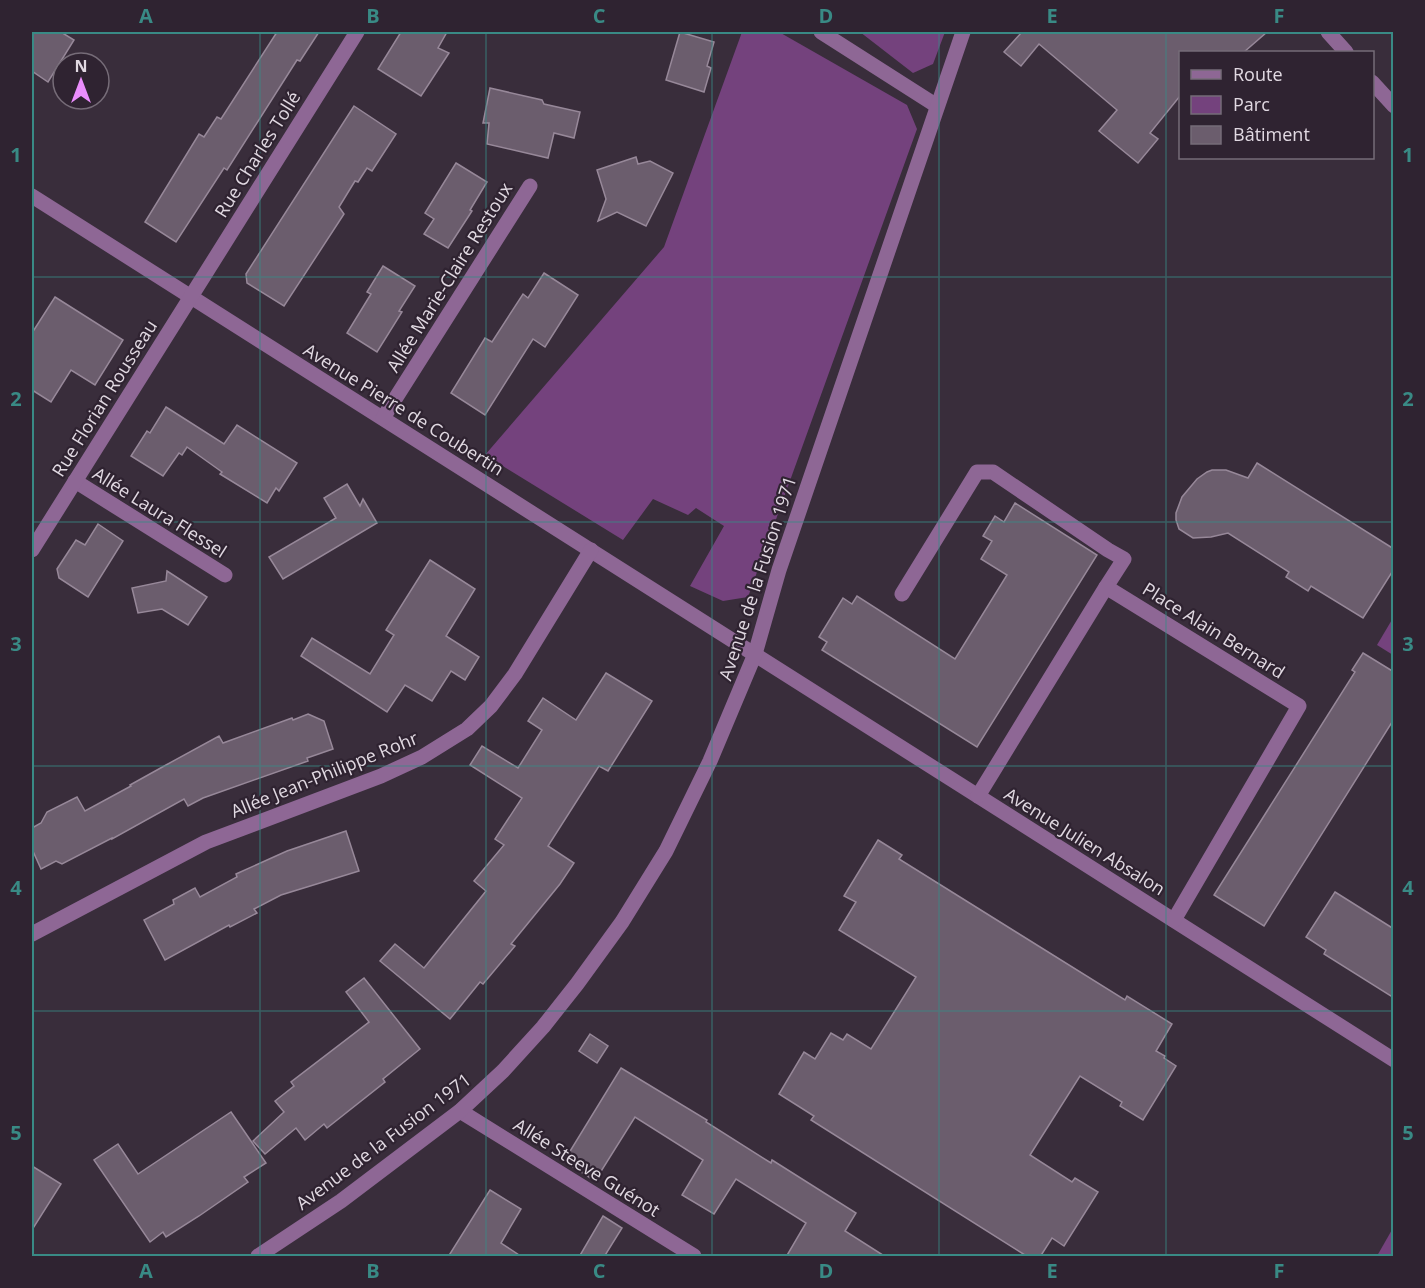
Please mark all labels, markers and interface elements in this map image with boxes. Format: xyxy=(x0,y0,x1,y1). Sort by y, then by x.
text: A xyxy=(139,2,153,29)
text: B xyxy=(366,2,380,29)
text: C xyxy=(593,2,606,29)
text: D xyxy=(819,2,833,29)
text: E xyxy=(1046,2,1058,29)
text: F xyxy=(1274,2,1284,29)
north arrow xyxy=(51,51,111,111)
legend xyxy=(1179,51,1374,159)
text: N xyxy=(74,55,88,77)
text: Route xyxy=(1233,62,1283,86)
street label: Rue Charles Tollé xyxy=(209,86,305,222)
text: Parc xyxy=(1233,92,1270,116)
text: Bâtiment xyxy=(1233,122,1310,146)
text: 1 xyxy=(10,141,22,168)
text: 1 xyxy=(1402,141,1414,168)
street label: Allée Marie-Claire Restoux xyxy=(381,177,518,376)
street label: Rue Florian Rousseau xyxy=(46,315,162,481)
street label: Avenue Pierre de Coubertin xyxy=(299,337,509,481)
text: 2 xyxy=(10,385,22,412)
text: 2 xyxy=(1402,385,1414,412)
street label: Allée Laura Flessel xyxy=(89,461,231,563)
street label: Avenue de la Fusion 1971 xyxy=(713,473,801,683)
street label: Place Alain Bernard xyxy=(1138,577,1290,683)
text: 3 xyxy=(10,630,22,657)
text: 3 xyxy=(1402,630,1414,657)
street label: Allée Jean-Philippe Rohr xyxy=(227,725,422,823)
street label: Avenue Julien Absalon xyxy=(1000,782,1170,900)
text: 4 xyxy=(10,874,22,901)
text: 4 xyxy=(1402,874,1414,901)
street label: Avenue de la Fusion 1971 xyxy=(291,1067,475,1215)
street label: Allée Steeve Guénot xyxy=(509,1112,665,1222)
text: 5 xyxy=(10,1119,22,1146)
text: 5 xyxy=(1402,1119,1414,1146)
text: A xyxy=(139,1257,153,1284)
text: B xyxy=(366,1257,380,1284)
text: C xyxy=(593,1257,606,1284)
text: D xyxy=(819,1257,833,1284)
text: E xyxy=(1046,1257,1058,1284)
text: F xyxy=(1274,1257,1284,1284)

